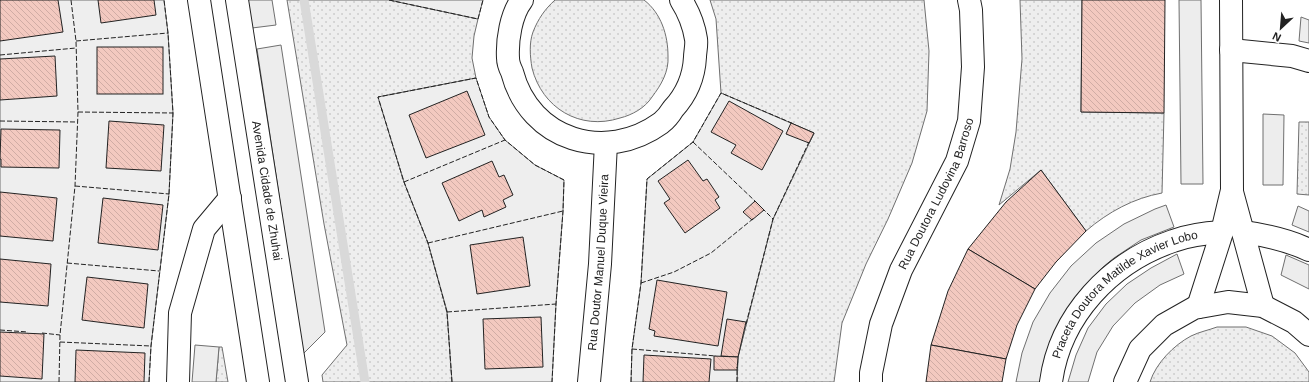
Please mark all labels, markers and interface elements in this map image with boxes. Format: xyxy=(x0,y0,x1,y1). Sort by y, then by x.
north arrow xyxy=(1261,8,1301,48)
text: N xyxy=(1270,30,1283,44)
street label: Rua Doutora Ludovina Barroso xyxy=(895,116,977,272)
street label: Avenida Cidade de Zhuhai xyxy=(249,120,285,262)
street label: Rua Doutor Manuel Duque Vieira xyxy=(585,174,611,351)
street label: Praceta Doutora Matilde Xavier Lobo xyxy=(1049,228,1199,360)

